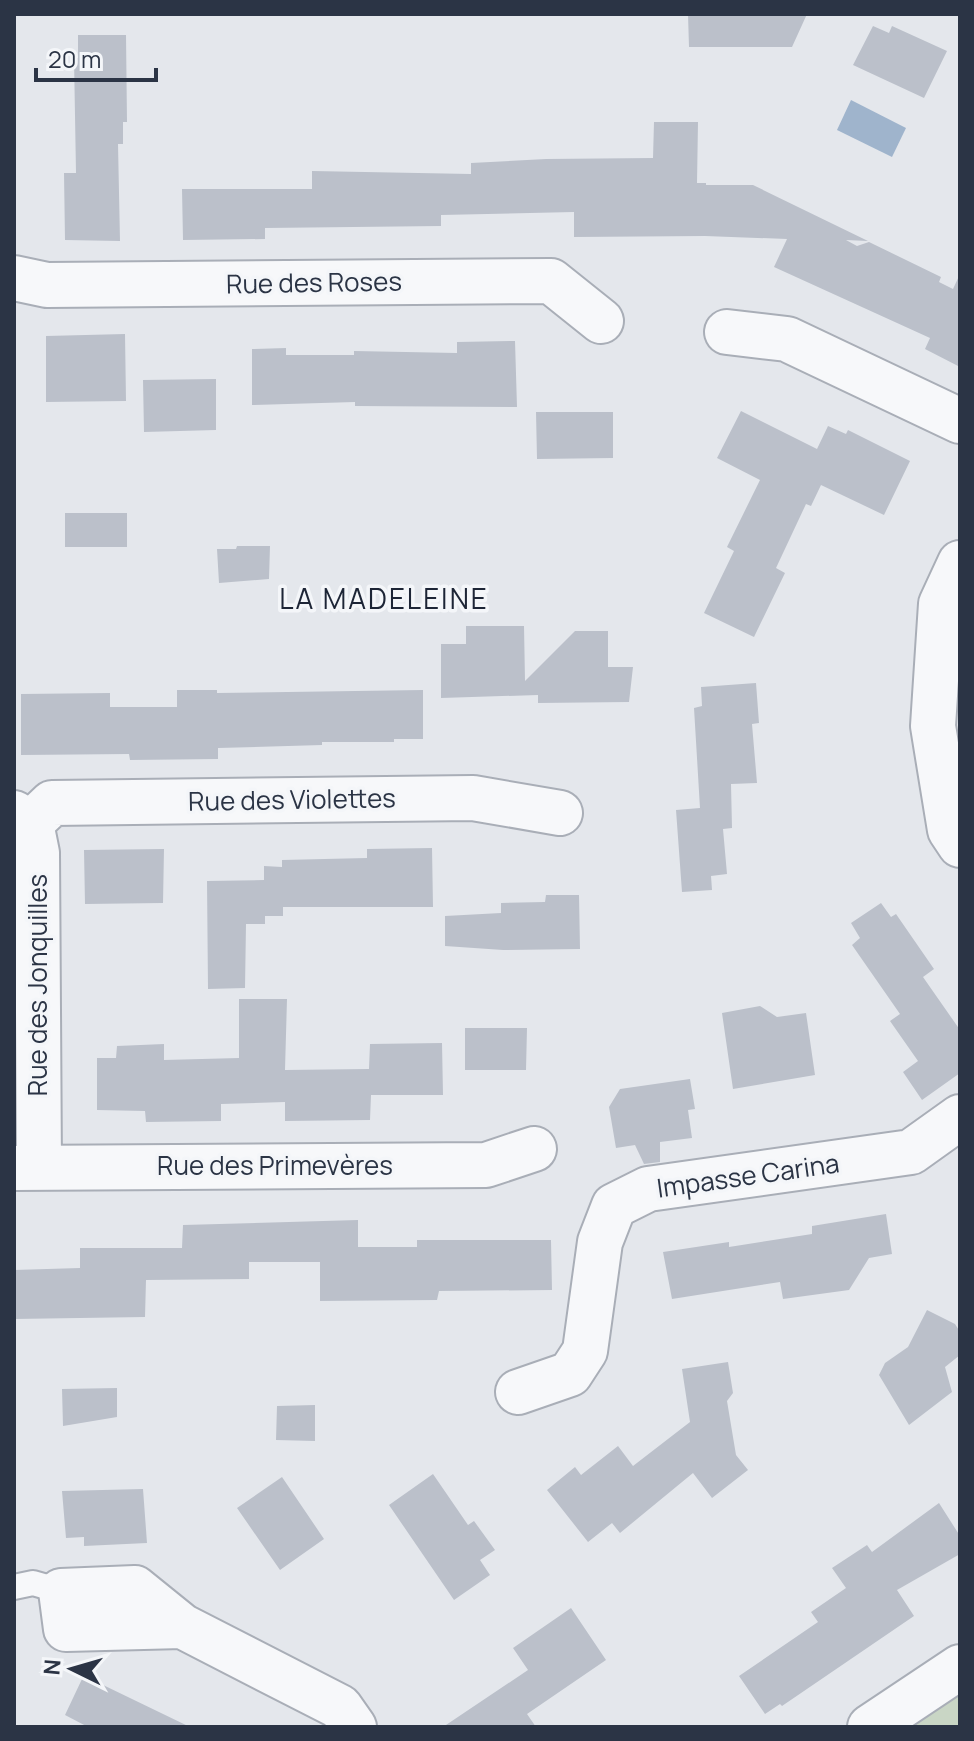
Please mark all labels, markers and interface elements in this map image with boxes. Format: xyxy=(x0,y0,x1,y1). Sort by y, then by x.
scale bar xyxy=(36,32,156,82)
text: 20 m xyxy=(48,42,101,75)
street label: Rue des Roses xyxy=(226,262,402,302)
district label: LA MADELEINE xyxy=(279,579,489,617)
street label: Rue des Violettes xyxy=(188,779,396,819)
street label: Rue des Jonquilles xyxy=(19,874,55,1096)
street label: Impasse Carina xyxy=(654,1144,841,1206)
street label: Rue des Primevères xyxy=(157,1147,393,1183)
north arrow xyxy=(32,1629,112,1709)
text: N xyxy=(36,1658,68,1676)

